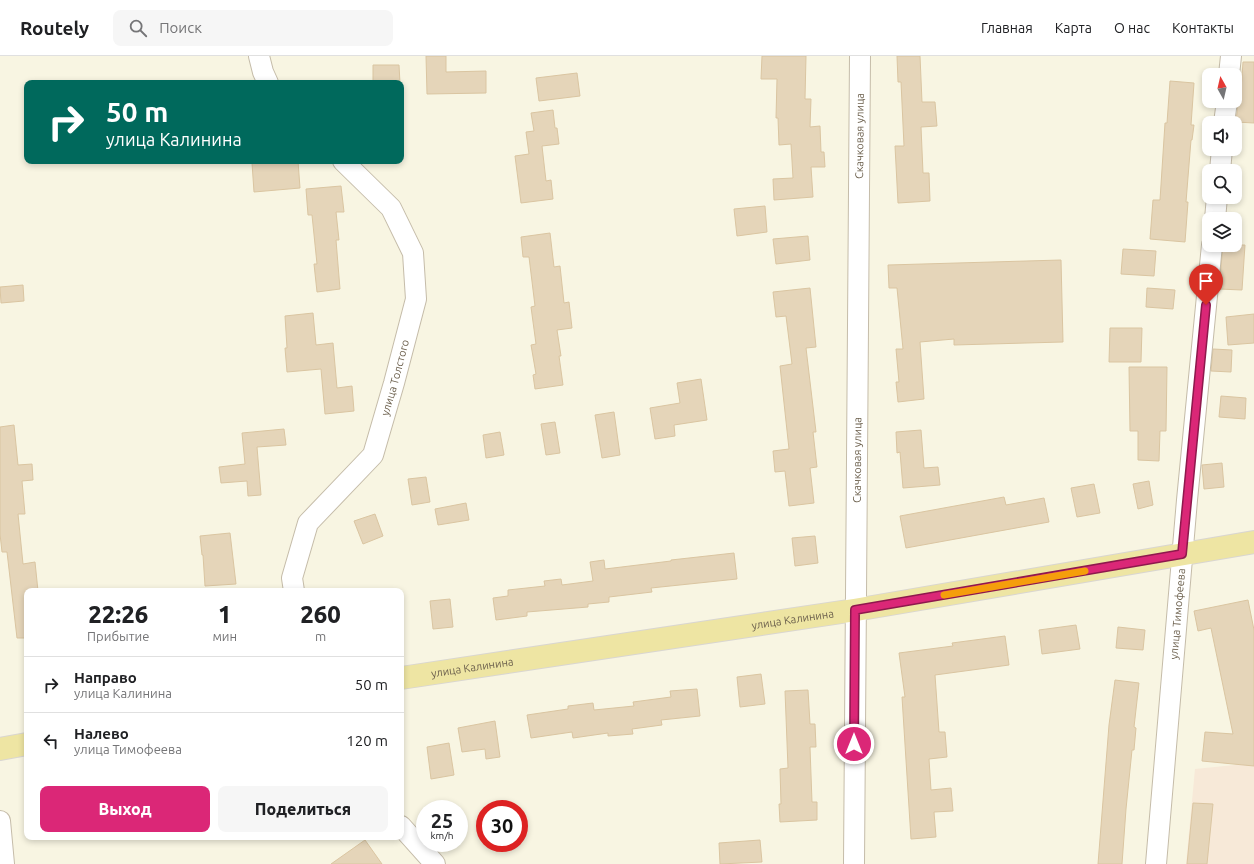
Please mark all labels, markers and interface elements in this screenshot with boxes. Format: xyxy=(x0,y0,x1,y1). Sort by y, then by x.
search box xyxy=(113,10,393,46)
text: Routely xyxy=(20,17,89,39)
icon: search xyxy=(127,17,149,39)
text: Поиск xyxy=(159,19,202,36)
text: Главная xyxy=(981,20,1033,36)
text: Карта xyxy=(1055,20,1092,36)
text: О нас xyxy=(1114,20,1150,36)
text: Контакты xyxy=(1172,20,1234,36)
north arrow xyxy=(1202,68,1242,108)
map controls xyxy=(1202,68,1242,252)
street label: Скачковая улица xyxy=(853,93,866,179)
icon: right xyxy=(40,96,92,148)
text: 50 m xyxy=(106,96,168,127)
button: sound xyxy=(1202,116,1242,156)
text: улица Калинина xyxy=(106,129,242,149)
button: search xyxy=(1202,164,1242,204)
button: layers xyxy=(1202,212,1242,252)
pin xyxy=(1189,264,1223,305)
icon: arrive xyxy=(1195,270,1217,292)
street label: улица Толстого xyxy=(379,338,411,417)
street label: Скачковая улица xyxy=(851,417,863,503)
street label: улица Тимофеева xyxy=(1167,568,1187,660)
text: 22:26 xyxy=(88,601,148,628)
text: 1 xyxy=(218,601,232,628)
text: 260 xyxy=(300,601,341,628)
street label: улица Калинина xyxy=(751,607,835,631)
text: Прибытие xyxy=(87,629,149,643)
text: мин xyxy=(212,629,237,643)
text: m xyxy=(315,629,326,643)
street label: улица Калинина xyxy=(430,655,514,679)
text: Направо xyxy=(74,669,137,686)
icon: right xyxy=(40,674,62,696)
text: 50 m xyxy=(355,676,388,693)
text: улица Калинина xyxy=(74,686,172,700)
position arrow xyxy=(833,723,875,765)
text: Налево xyxy=(74,725,129,742)
icon: left xyxy=(40,730,62,752)
text: 120 m xyxy=(346,732,388,749)
text: улица Тимофеева xyxy=(74,742,182,756)
button: Выход xyxy=(40,786,210,832)
button: Поделиться xyxy=(218,786,388,832)
speed limit sign: 30 xyxy=(476,800,528,852)
text: 25 xyxy=(431,809,453,832)
text: km/h xyxy=(430,830,454,841)

